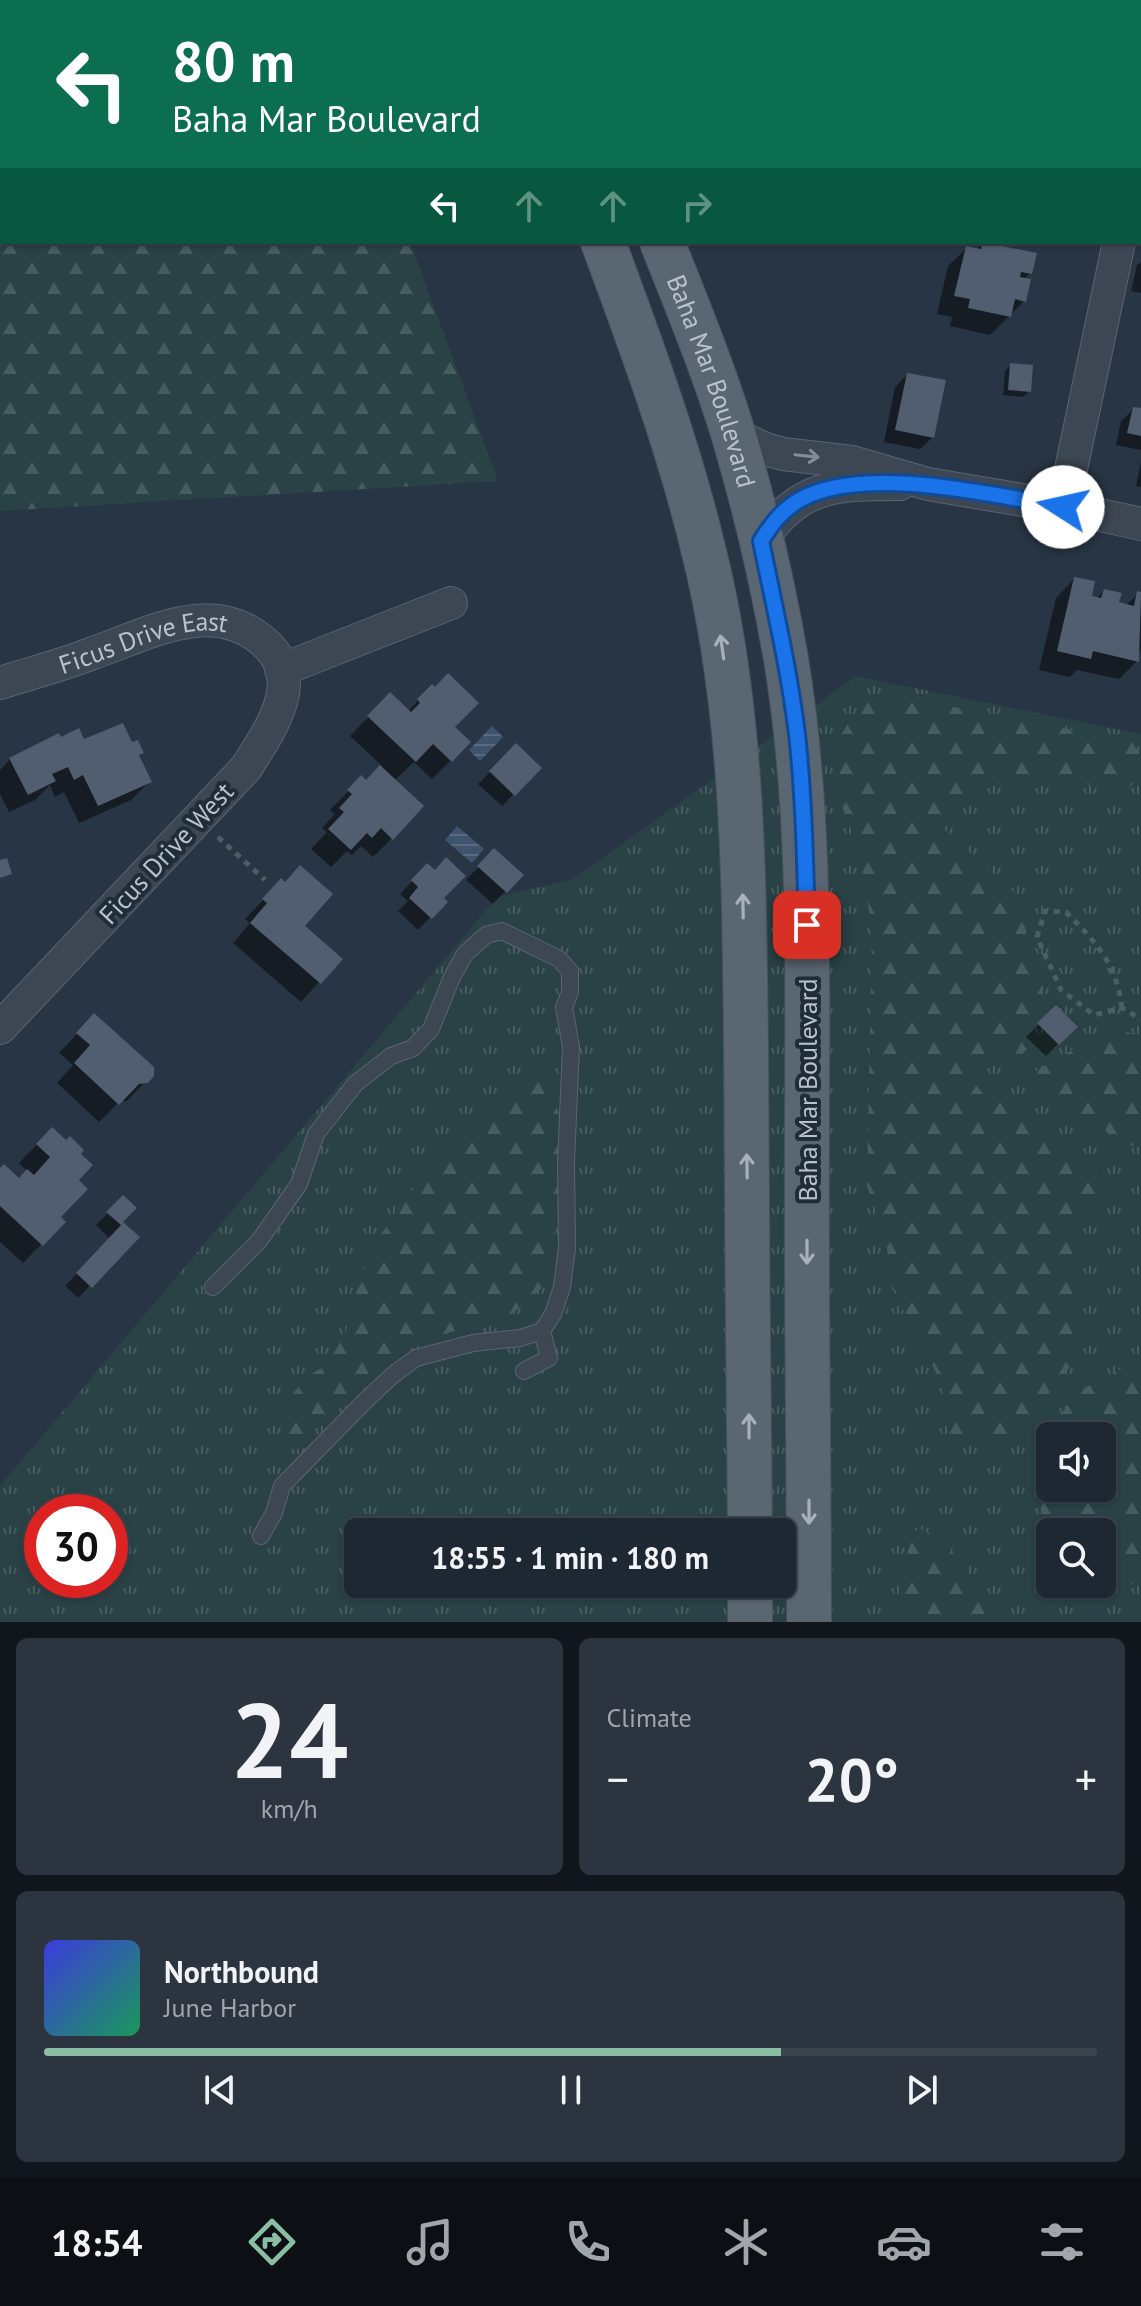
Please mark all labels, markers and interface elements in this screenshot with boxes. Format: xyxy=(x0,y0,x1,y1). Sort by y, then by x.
text: 80 m xyxy=(172,25,295,97)
icon: left xyxy=(40,32,144,136)
text: Baha Mar Boulevard xyxy=(172,95,481,142)
icon: left xyxy=(423,184,467,228)
icon: ahead xyxy=(507,184,551,228)
icon: ahead xyxy=(591,184,635,228)
icon: right xyxy=(675,184,719,228)
street label: Baha Mar Boulevard xyxy=(660,270,764,491)
one-way arrow xyxy=(793,449,820,464)
position arrow xyxy=(1021,465,1105,549)
street label: Ficus Drive East xyxy=(54,604,231,681)
one-way arrow xyxy=(714,635,729,660)
street label: Ficus Drive West xyxy=(92,775,240,931)
pin xyxy=(773,891,841,959)
one-way arrow xyxy=(736,893,751,920)
icon: arrive xyxy=(785,903,829,947)
street label: Baha Mar Boulevard xyxy=(791,978,824,1202)
one-way arrow xyxy=(739,1153,755,1180)
one-way arrow xyxy=(799,1238,815,1265)
one-way arrow xyxy=(741,1413,757,1440)
map controls xyxy=(1036,1422,1116,1598)
button: sound xyxy=(1036,1422,1116,1502)
speed limit sign: 30 xyxy=(24,1494,128,1598)
one-way arrow xyxy=(801,1498,817,1525)
button: search xyxy=(1036,1518,1116,1598)
text: 18:55 · 1 min · 180 m xyxy=(431,1538,709,1577)
text: 24 xyxy=(230,1672,348,1807)
text: Climate xyxy=(607,1701,692,1734)
text: 20° xyxy=(805,1740,899,1818)
text: − xyxy=(607,1750,629,1807)
text: + xyxy=(1075,1750,1097,1807)
text: km/h xyxy=(261,1792,318,1825)
text: Northbound xyxy=(164,1952,319,1991)
text: June Harbor xyxy=(164,1991,296,2024)
icon: previous xyxy=(198,2068,242,2112)
icon: pause xyxy=(549,2068,593,2112)
icon: next xyxy=(900,2068,944,2112)
icon: directions xyxy=(244,2214,300,2270)
icon: music xyxy=(402,2214,458,2270)
icon: phone xyxy=(560,2214,616,2270)
icon: climate xyxy=(718,2214,774,2270)
icon: car xyxy=(876,2214,932,2270)
icon: filters xyxy=(1034,2214,1090,2270)
text: 18:54 xyxy=(51,2219,142,2266)

